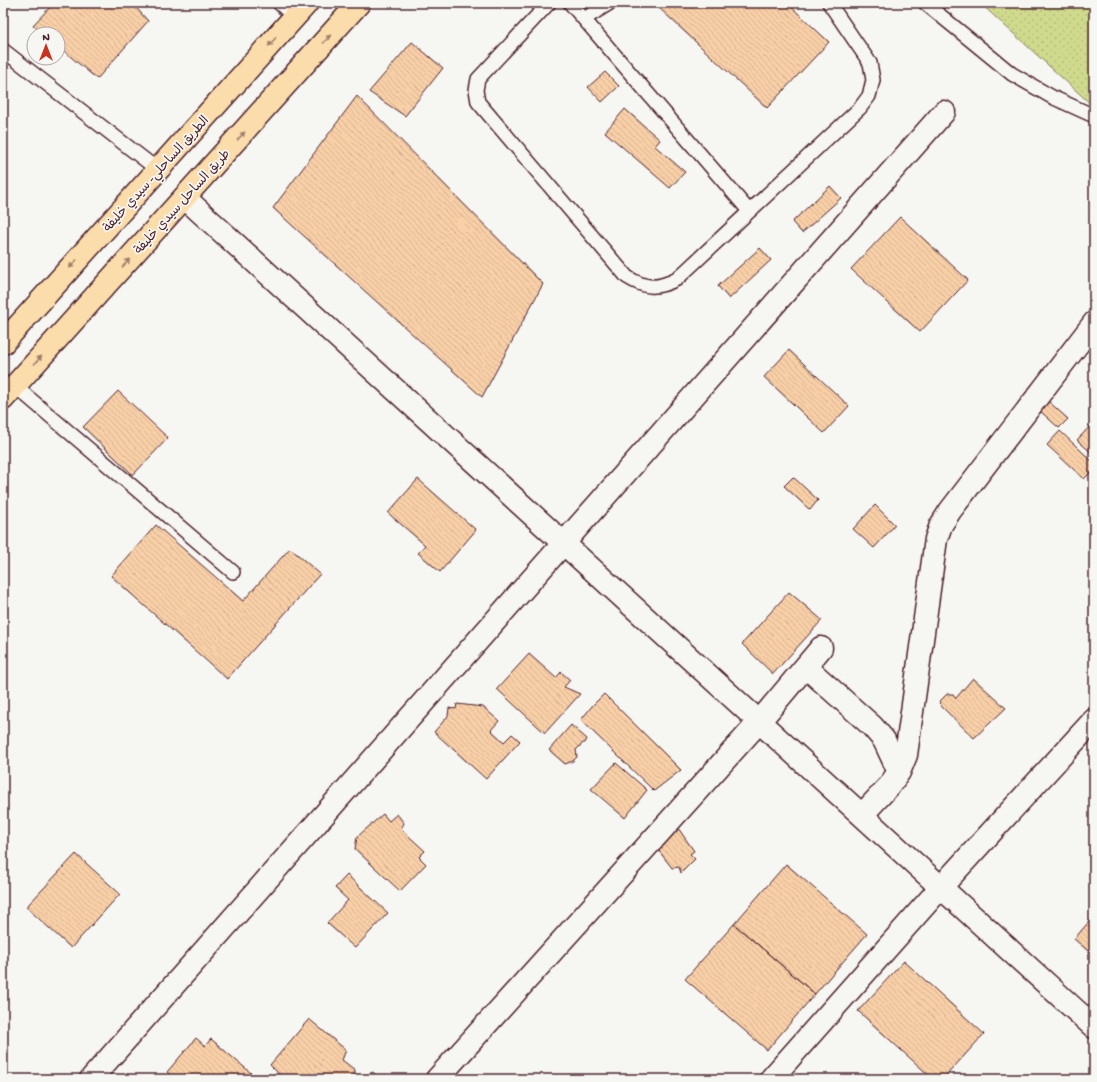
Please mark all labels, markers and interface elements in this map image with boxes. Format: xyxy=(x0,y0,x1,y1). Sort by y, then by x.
north arrow xyxy=(26,26,66,66)
text: N xyxy=(42,32,50,44)
one-way arrow xyxy=(323,33,332,44)
one-way arrow xyxy=(268,38,277,47)
street label: الطريق الساحلي- سيدي خليفة xyxy=(101,114,214,237)
one-way arrow xyxy=(236,130,245,141)
street label: طريق الساحل سيدي خليفة xyxy=(131,146,234,258)
one-way arrow xyxy=(121,258,130,269)
one-way arrow xyxy=(69,260,78,269)
one-way arrow xyxy=(34,355,43,365)

